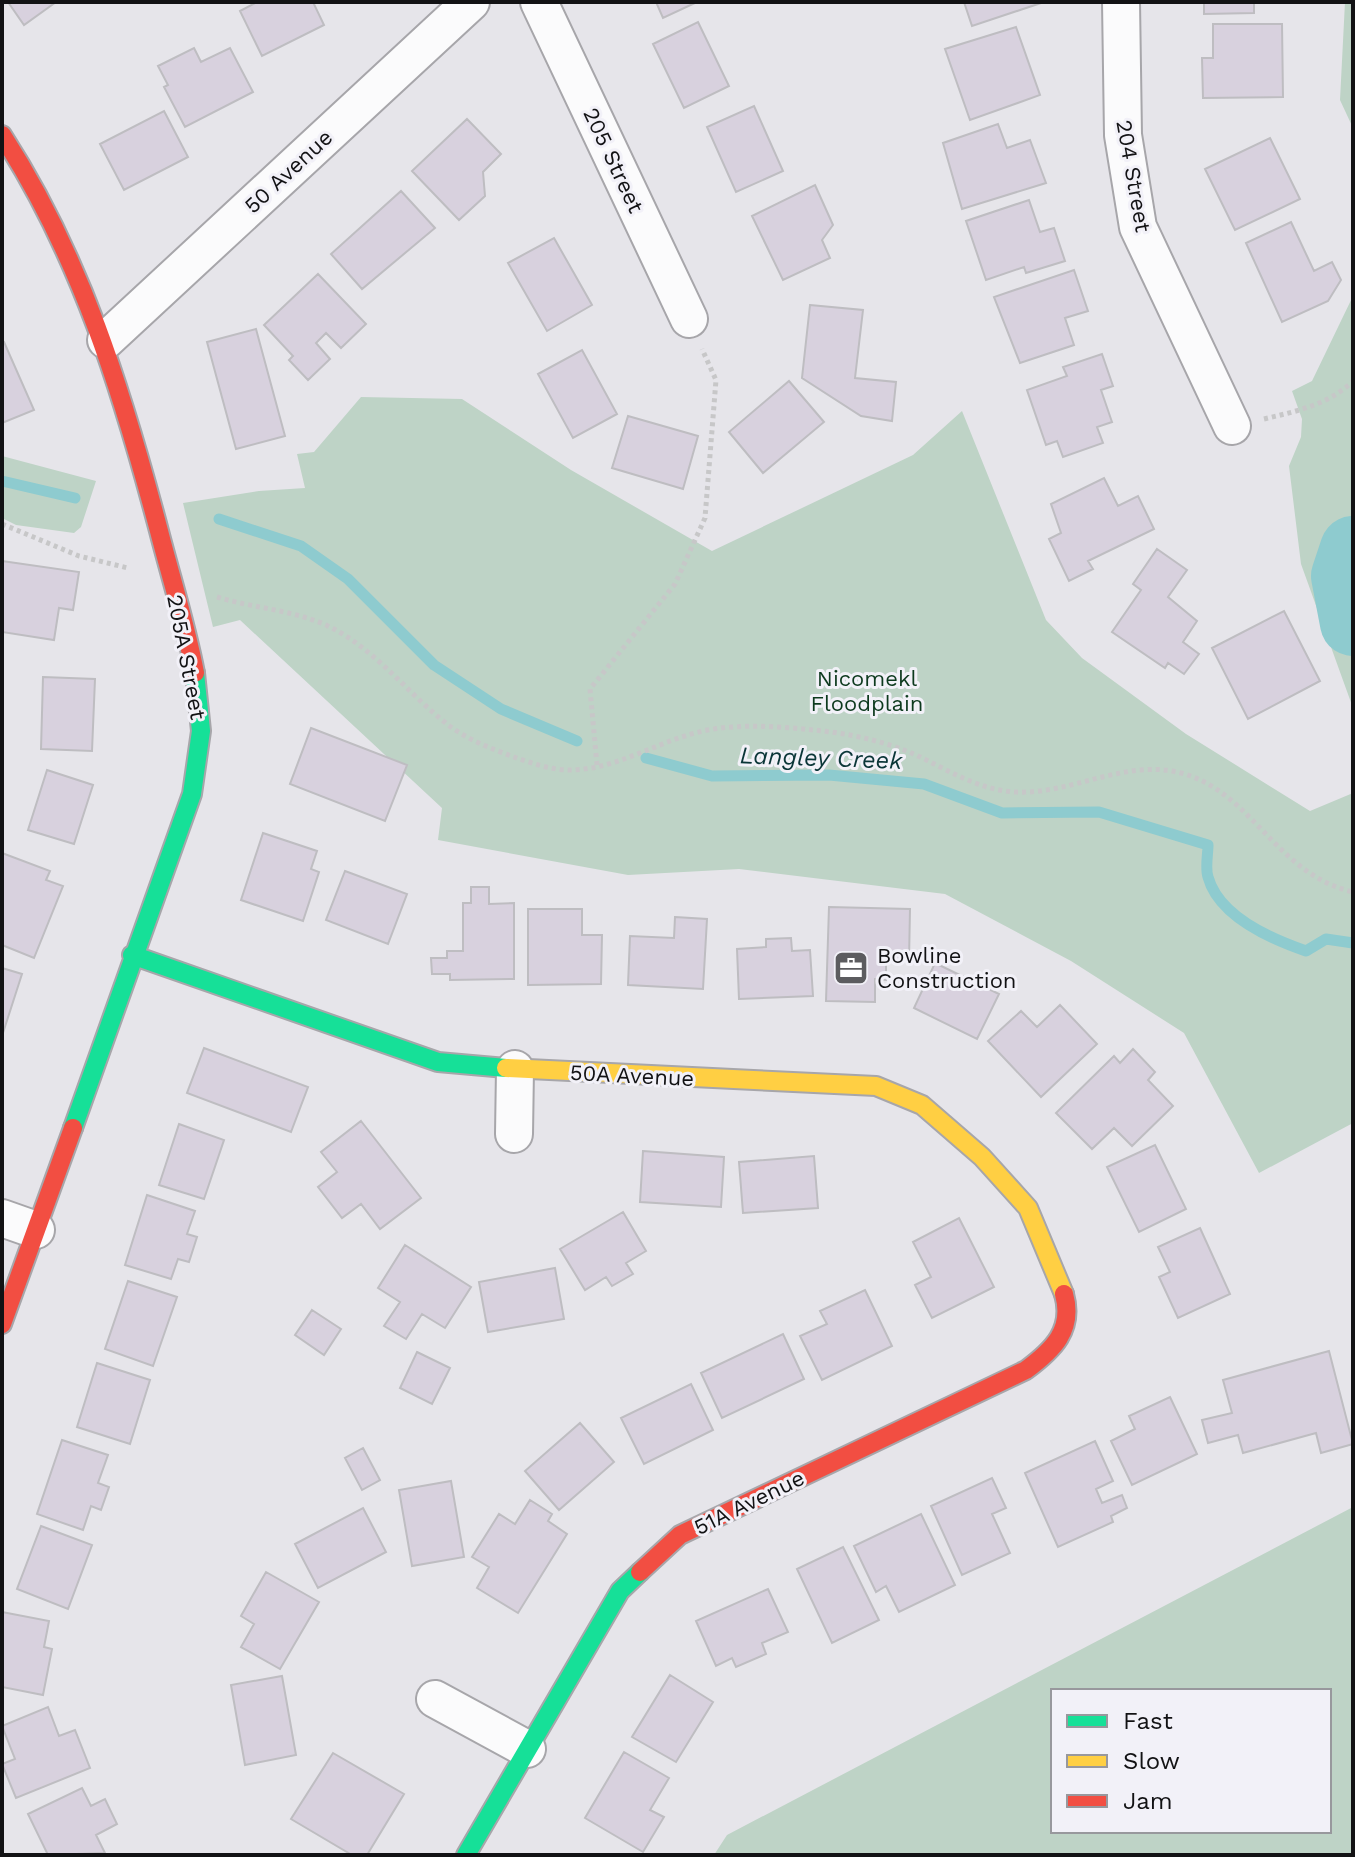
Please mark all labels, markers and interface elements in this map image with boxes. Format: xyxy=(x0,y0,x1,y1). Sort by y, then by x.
street label: 205 Street xyxy=(578,104,649,217)
street label: 204 Street xyxy=(1111,118,1156,234)
street label: 50 Avenue xyxy=(239,124,337,218)
street label: 205A Street xyxy=(162,593,211,722)
park label: Nicomekl Floodplain xyxy=(811,666,923,716)
water label: Langley Creek xyxy=(739,741,904,775)
place label: Bowline Construction xyxy=(877,943,1016,993)
office icon: Bowline Construction xyxy=(832,949,870,987)
street label: 50A Avenue xyxy=(569,1060,695,1091)
street label: 51A Avenue xyxy=(690,1465,808,1540)
legend xyxy=(1051,1689,1331,1833)
text: Fast xyxy=(1123,1707,1173,1735)
text: Slow xyxy=(1123,1747,1180,1775)
text: Jam xyxy=(1123,1787,1173,1815)

